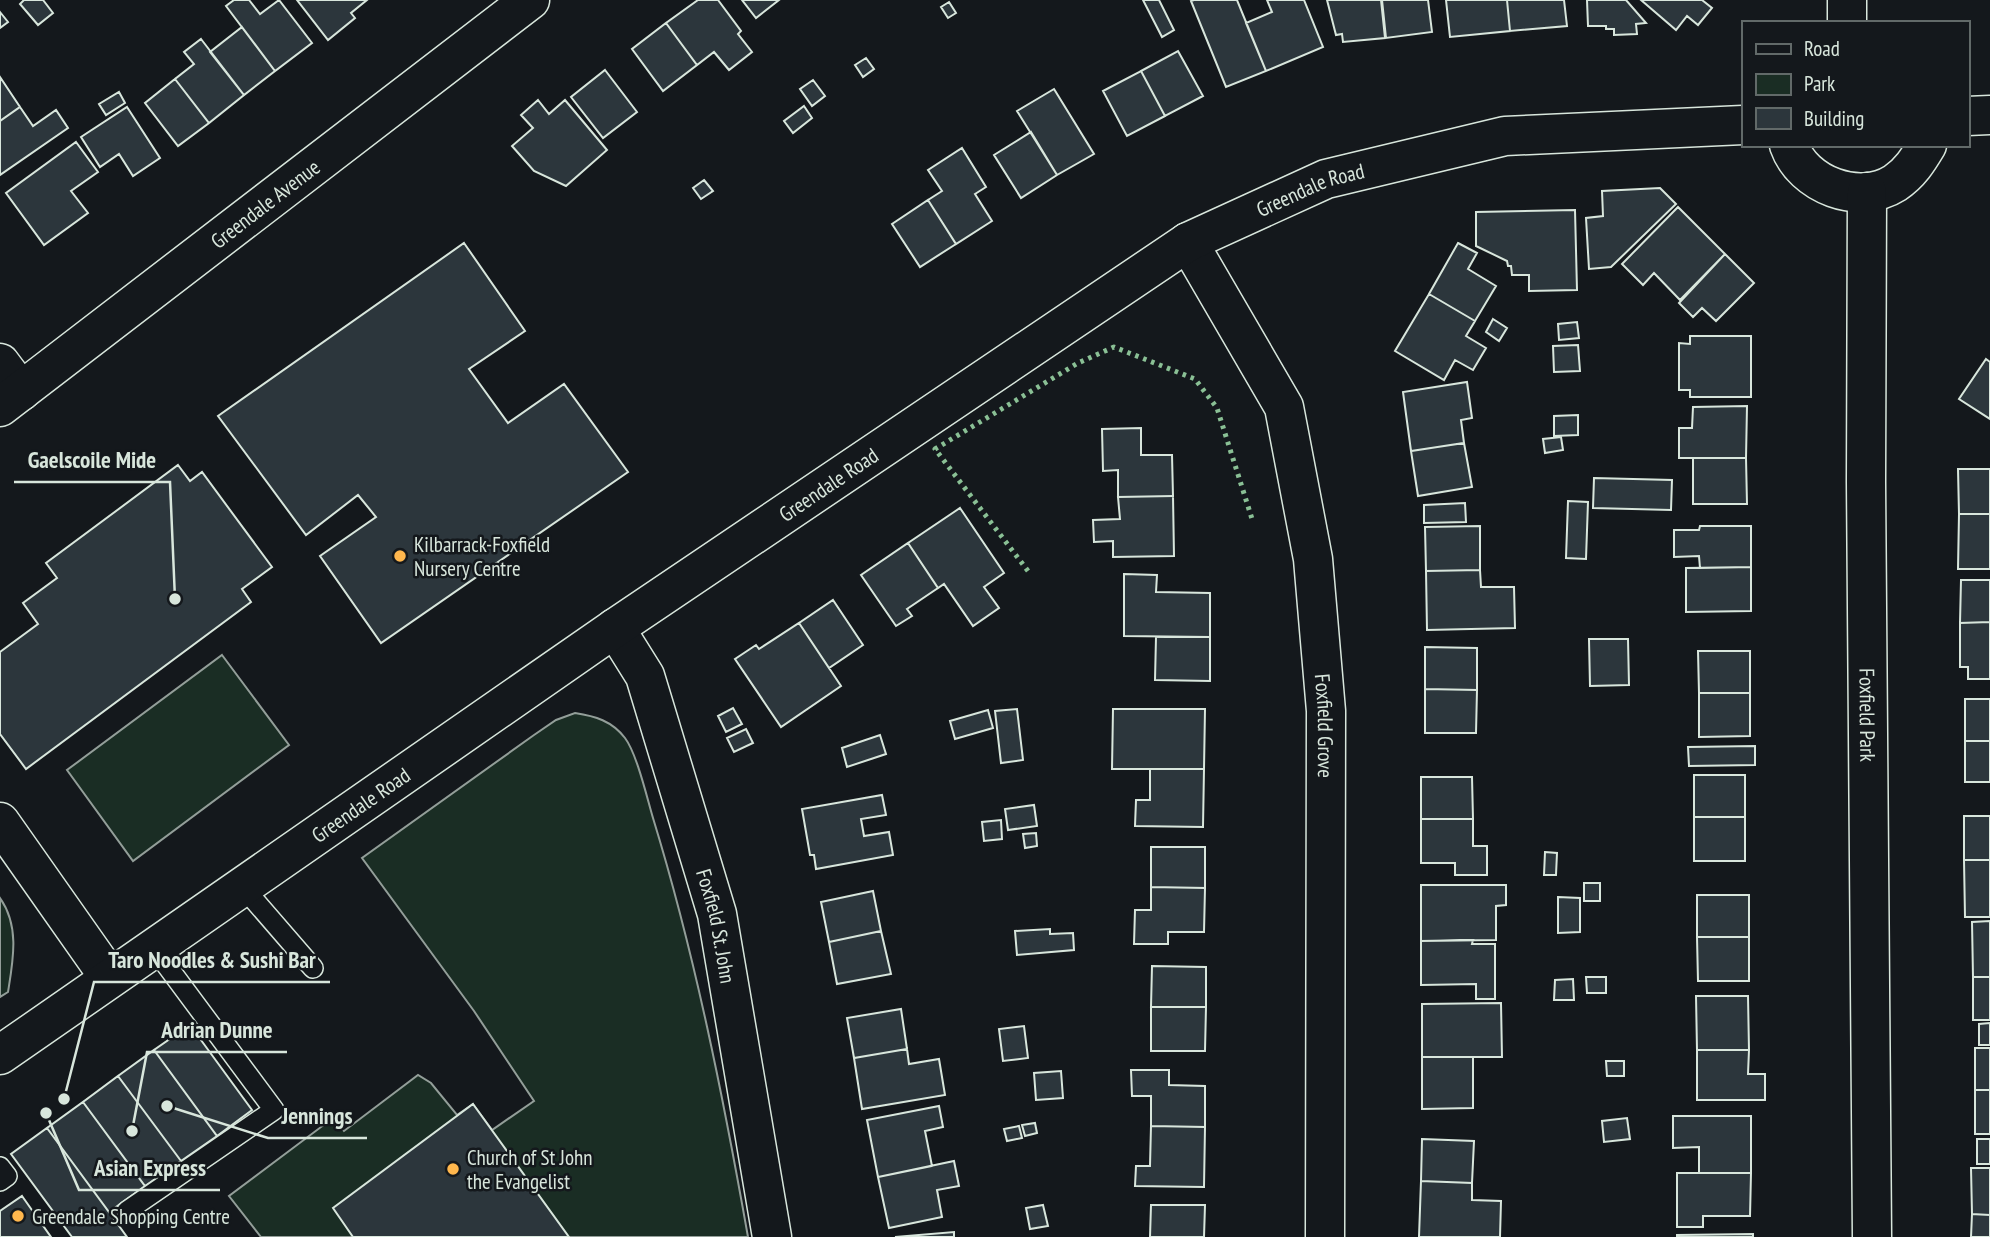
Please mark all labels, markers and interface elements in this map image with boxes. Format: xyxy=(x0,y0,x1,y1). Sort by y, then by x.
legend xyxy=(1742,21,1969,147)
text: Road xyxy=(1804,35,1840,62)
text: Park xyxy=(1804,70,1835,97)
text: Building xyxy=(1804,105,1864,132)
street label: Greendale Avenue xyxy=(205,153,325,254)
street label: Greendale Road xyxy=(1252,157,1367,223)
callout: Gaelscoile Mide xyxy=(14,438,170,482)
street label: Greendale Road xyxy=(774,441,883,527)
text: Gaelscoile Mide xyxy=(28,445,156,474)
place label: Kilbarrack-Foxfield Nursery Centre xyxy=(414,531,550,582)
marker: Kilbarrack-Foxfield Nursery Centre xyxy=(392,548,408,564)
street label: Foxfield Park xyxy=(1854,668,1882,762)
street label: Foxfield Grove xyxy=(1309,673,1340,778)
street label: Greendale Road xyxy=(306,761,415,848)
street label: Foxfield St. John xyxy=(691,866,742,985)
callout: Taro Noodles & Sushi Bar xyxy=(94,938,330,982)
text: Taro Noodles & Sushi Bar xyxy=(108,945,316,974)
callout: Adrian Dunne xyxy=(147,1008,287,1052)
text: Adrian Dunne xyxy=(160,1015,273,1044)
callout: Jennings xyxy=(268,1094,367,1138)
text: Jennings xyxy=(281,1101,352,1130)
place label: Church of St John the Evangelist xyxy=(467,1144,592,1195)
callout: Asian Express xyxy=(79,1146,220,1190)
text: Asian Express xyxy=(93,1153,206,1182)
marker: Church of St John the Evangelist xyxy=(445,1161,461,1177)
place label: Greendale Shopping Centre xyxy=(32,1203,230,1230)
marker: Greendale Shopping Centre xyxy=(10,1208,26,1224)

